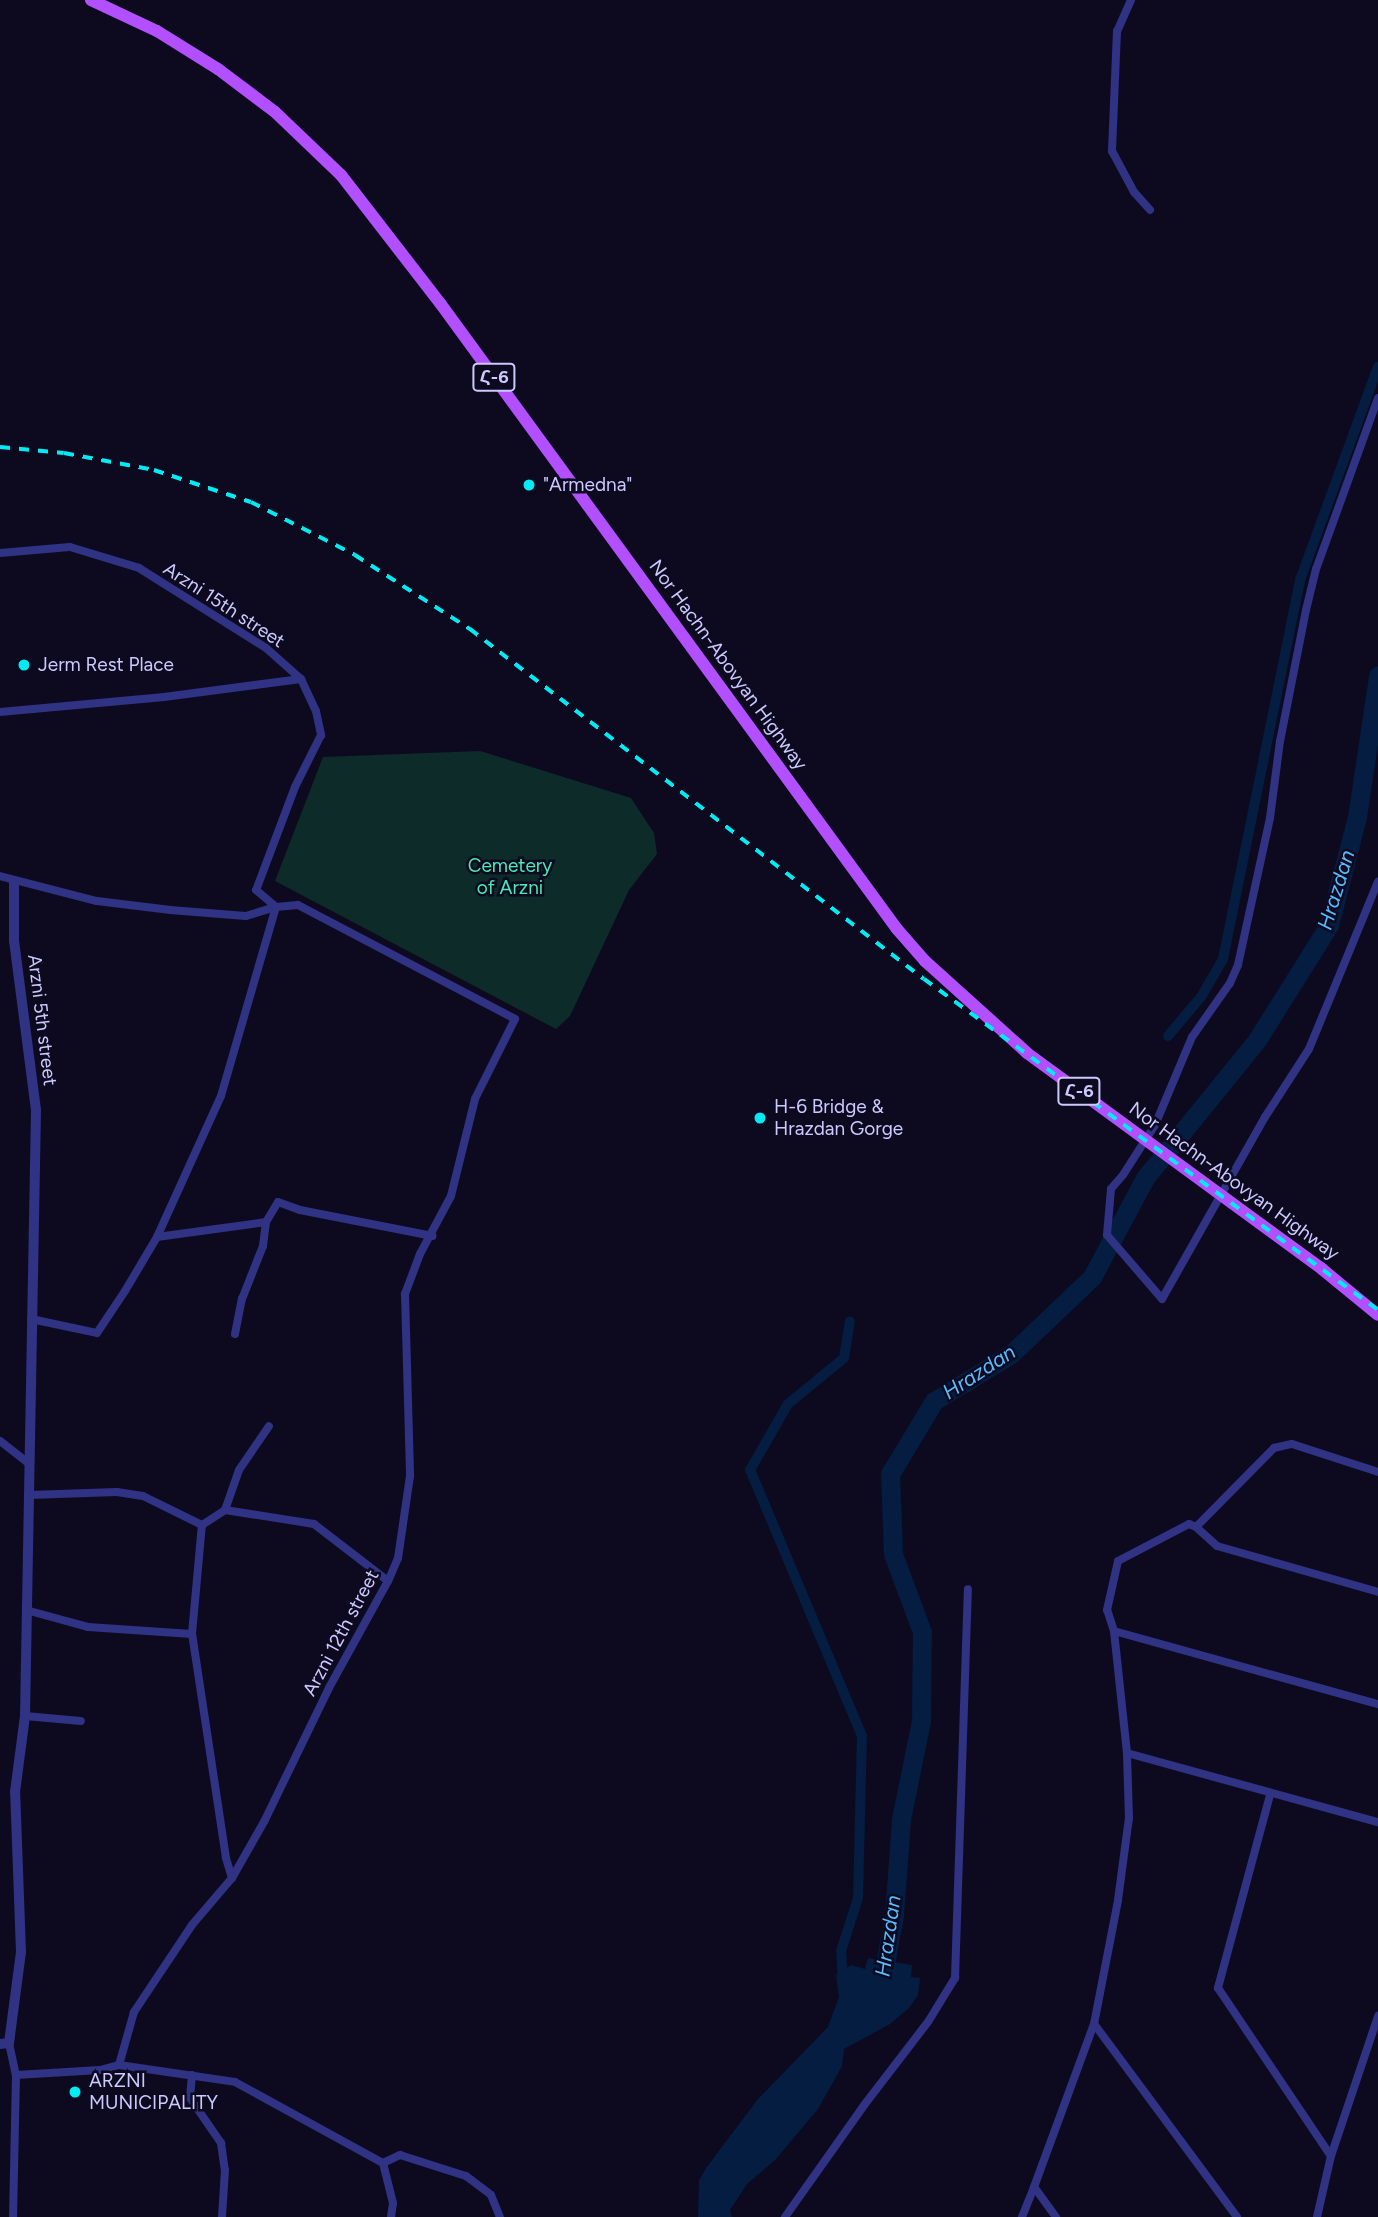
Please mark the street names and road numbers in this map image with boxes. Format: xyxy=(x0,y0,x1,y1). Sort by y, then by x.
road number: Հ-6 xyxy=(471,362,517,391)
street label: Nor Hachn-Abovyan Highway xyxy=(644,556,812,774)
street label: Arzni 15th street xyxy=(159,557,289,653)
street label: Arzni 5th street xyxy=(23,953,61,1087)
road number: Հ-6 xyxy=(1056,1076,1102,1106)
street label: Nor Hachn-Abovyan Highway xyxy=(1125,1097,1343,1265)
street label: Arzni 12th street xyxy=(298,1566,384,1700)

